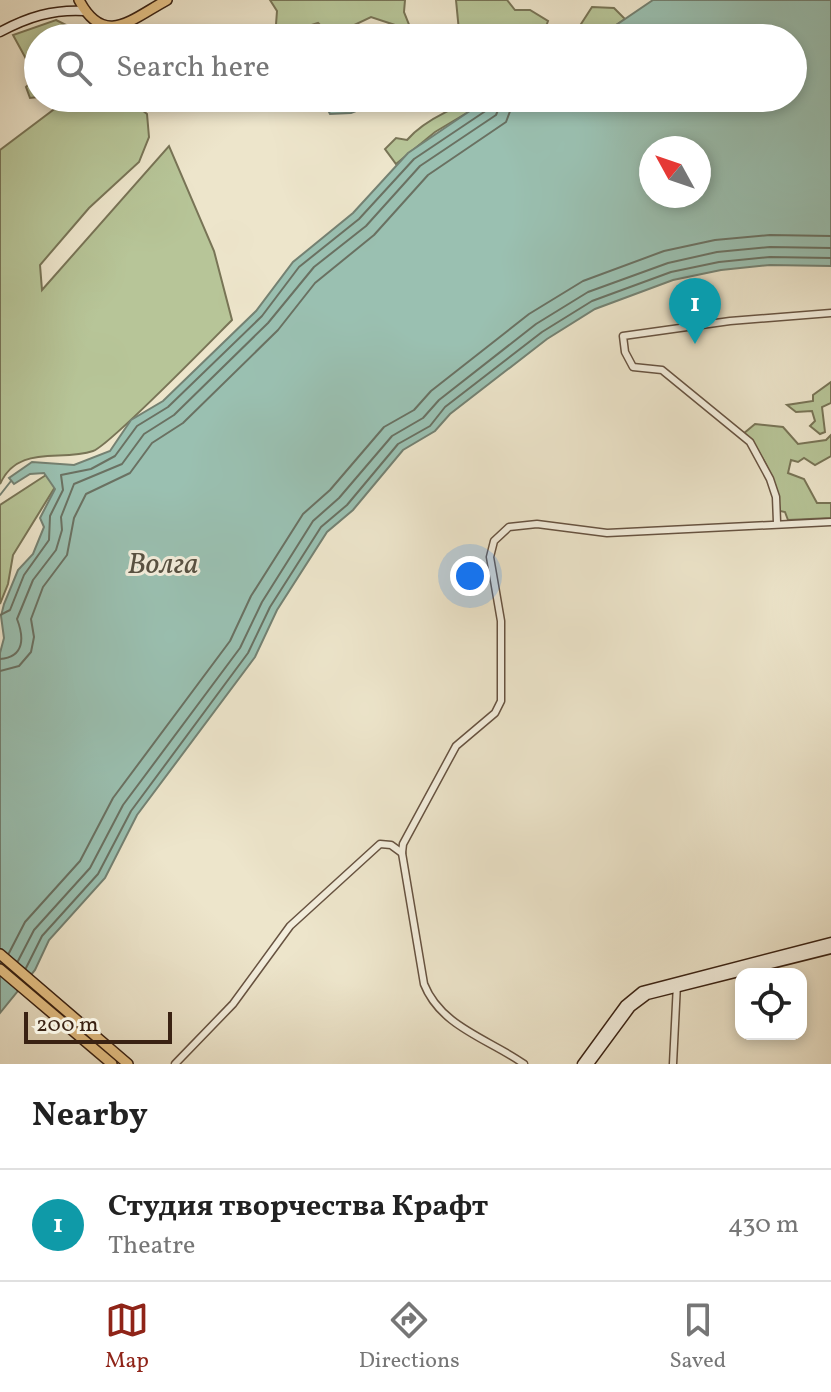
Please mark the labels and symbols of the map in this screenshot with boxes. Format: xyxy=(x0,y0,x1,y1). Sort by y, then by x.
north arrow xyxy=(639,136,711,208)
pin: 1 xyxy=(669,278,721,344)
water label: Волга xyxy=(127,544,199,586)
your location xyxy=(450,556,490,596)
scale bar xyxy=(24,1008,172,1044)

